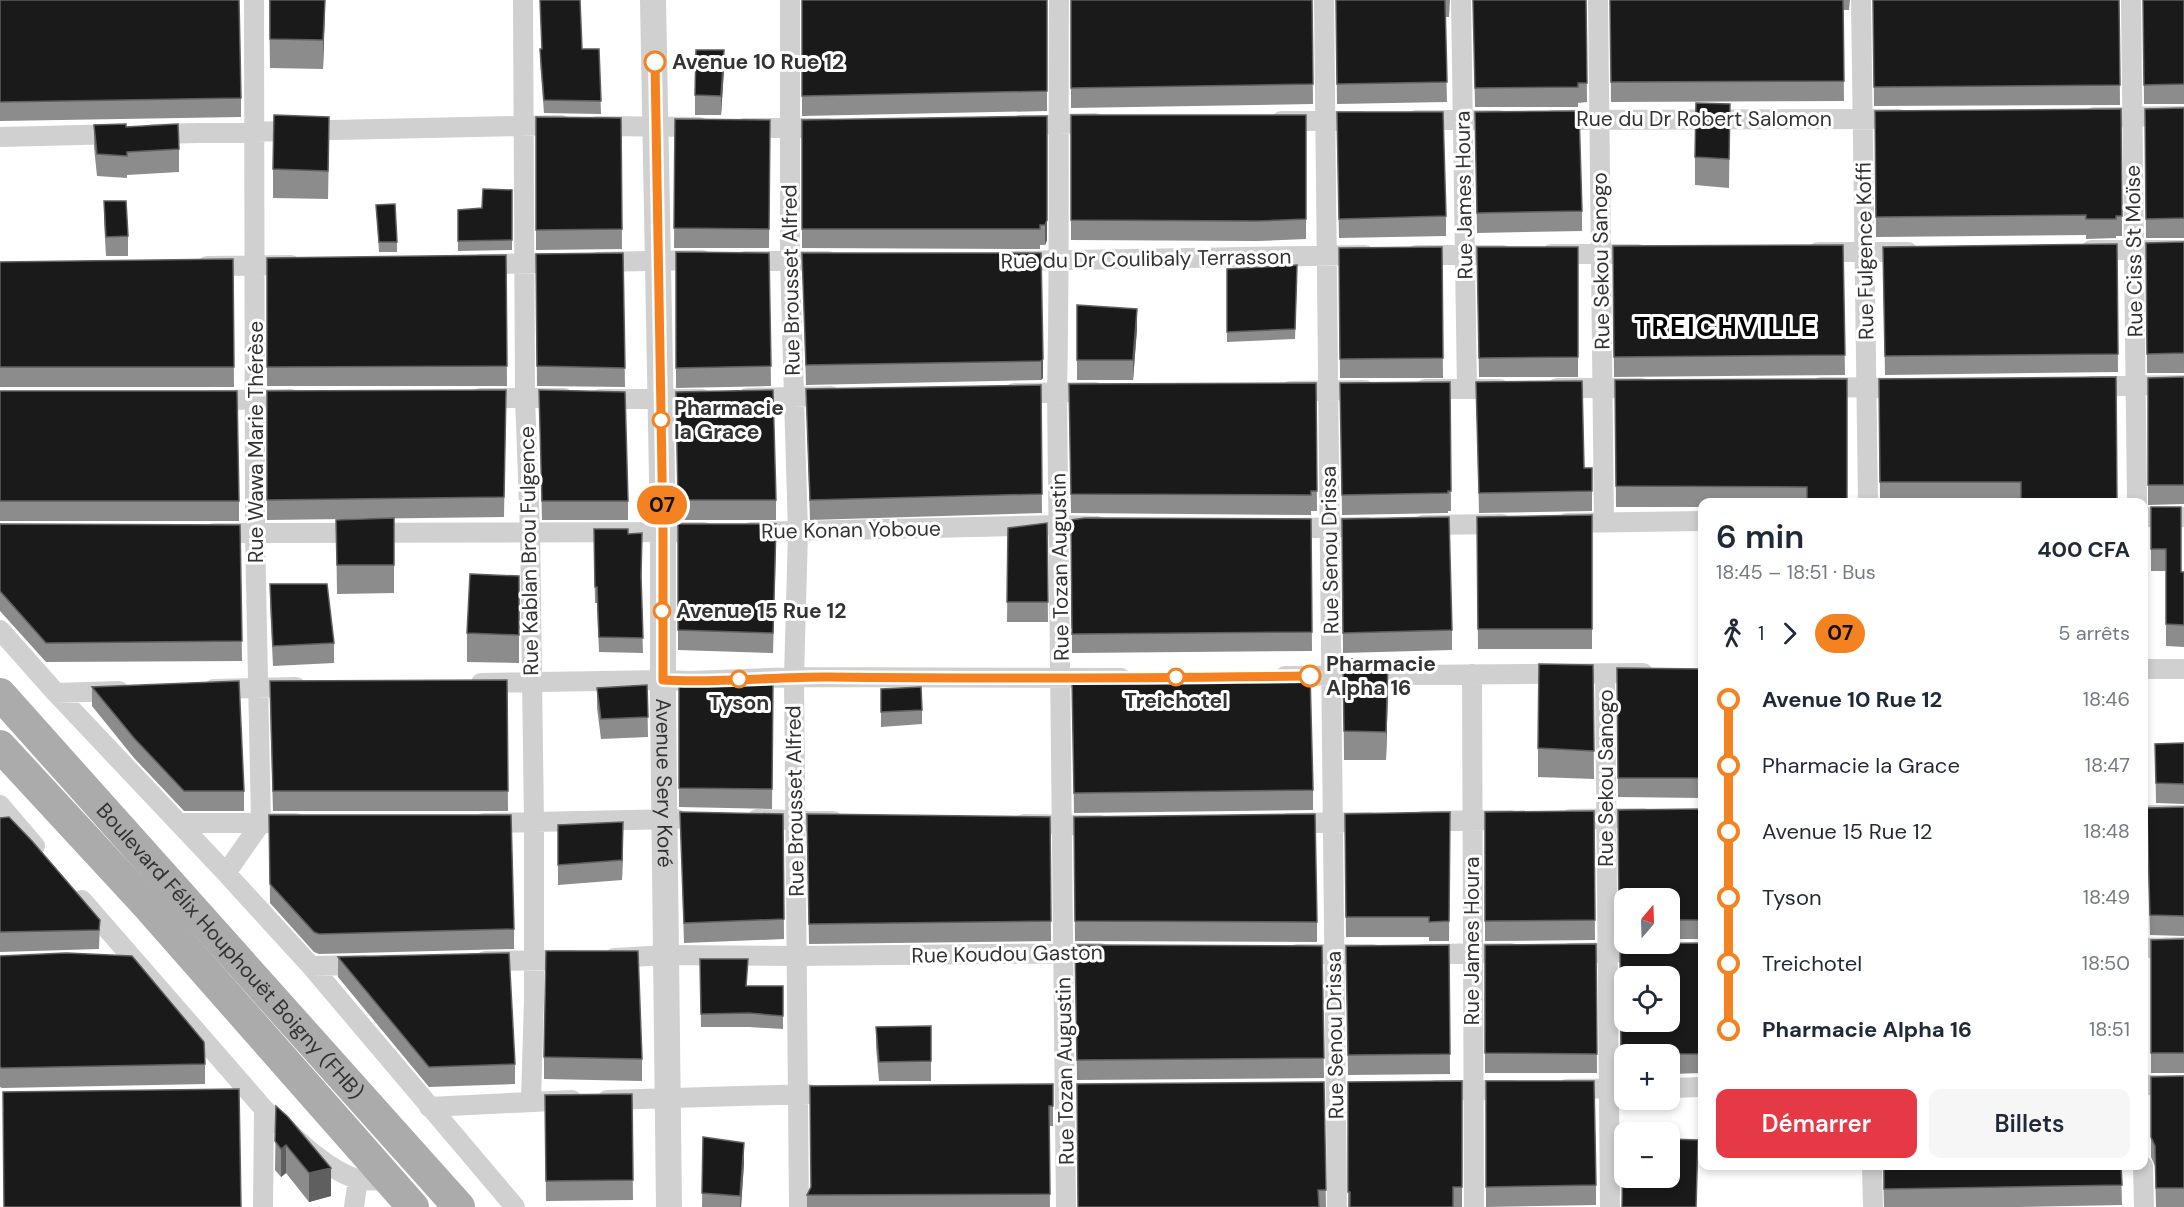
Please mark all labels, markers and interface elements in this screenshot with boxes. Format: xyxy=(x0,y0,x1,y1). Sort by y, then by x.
place label: Avenue 10 Rue 12 xyxy=(672,48,844,76)
marker: Avenue 10 Rue 12 xyxy=(644,51,666,73)
street label: Rue du Dr Robert Salomon xyxy=(1576,105,1832,133)
street label: Rue James Houra xyxy=(1449,110,1479,280)
street label: Rue Fulgence Koffi xyxy=(1849,162,1881,340)
street label: Rue Ciss St Moïse xyxy=(2118,165,2149,337)
street label: Rue Sekou Sanogo xyxy=(1585,172,1617,350)
street label: Rue Brousset Alfred xyxy=(775,184,807,376)
street label: Rue du Dr Coulibaly Terrasson xyxy=(1000,242,1292,276)
district label: TREICHVILLE xyxy=(1634,309,1818,344)
street label: Rue Wawa Marie Thérèse xyxy=(242,321,270,563)
place label: Pharmacie la Grace xyxy=(674,394,784,446)
marker: Pharmacie la Grace xyxy=(652,411,670,429)
street label: Rue Kablan Brou Fulgence xyxy=(513,426,545,676)
street label: Rue Senou Drissa xyxy=(1315,466,1345,634)
street label: Rue Tozan Augustin xyxy=(1044,473,1076,661)
line badge: 07 xyxy=(635,486,689,524)
text: 07 xyxy=(649,491,675,519)
street label: Rue Konan Yoboue xyxy=(761,514,941,546)
text: 6 min xyxy=(1716,515,1804,558)
text: 400 CFA xyxy=(2037,535,2130,564)
text: 18:45 – 18:51 · Bus xyxy=(1716,559,1876,585)
place label: Avenue 15 Rue 12 xyxy=(676,597,846,625)
marker: Avenue 15 Rue 12 xyxy=(653,602,671,620)
icon: walk xyxy=(1716,617,1749,650)
icon: forward xyxy=(1773,617,1806,650)
text: 07 xyxy=(1827,619,1853,647)
text: 1 xyxy=(1758,620,1764,646)
text: 5 arrêts xyxy=(2058,620,2130,646)
place label: Pharmacie Alpha 16 xyxy=(1326,650,1436,702)
marker: Pharmacie Alpha 16 xyxy=(1299,665,1321,687)
marker: Treichotel xyxy=(1167,668,1185,686)
marker: Tyson xyxy=(730,670,748,688)
text: Avenue 10 Rue 12 xyxy=(1762,685,1942,714)
text: 18:46 xyxy=(2083,686,2130,712)
place label: Treichotel xyxy=(1124,687,1228,715)
place label: Tyson xyxy=(709,689,769,717)
street label: Rue Sekou Sanogo xyxy=(1592,689,1620,867)
street label: Avenue Sery Koré xyxy=(649,698,679,868)
street label: Rue Brousset Alfred xyxy=(779,705,811,897)
text: Pharmacie la Grace xyxy=(1762,751,1960,780)
text: 18:47 xyxy=(2085,752,2130,778)
street label: Boulevard Félix Houphouët Boigny (FHB) xyxy=(90,797,370,1105)
text: Avenue 15 Rue 12 xyxy=(1762,817,1932,846)
text: 18:48 xyxy=(2083,818,2130,844)
street label: Rue James Houra xyxy=(1458,857,1486,1025)
text: Tyson xyxy=(1762,883,1822,912)
text: 18:49 xyxy=(2083,884,2130,910)
north arrow xyxy=(1614,888,1680,954)
map controls xyxy=(1614,888,1680,1188)
street label: Rue Koudou Gaston xyxy=(911,938,1103,970)
text: Treichotel xyxy=(1762,949,1862,978)
text: 18:50 xyxy=(2082,950,2130,976)
street label: Rue Senou Drissa xyxy=(1320,951,1350,1119)
button: locate xyxy=(1614,966,1680,1032)
street label: Rue Tozan Augustin xyxy=(1049,977,1081,1165)
text: Pharmacie Alpha 16 xyxy=(1762,1015,1972,1044)
text: 18:51 xyxy=(2089,1016,2130,1042)
button: + xyxy=(1614,1044,1680,1110)
button: Démarrer xyxy=(1716,1089,1917,1158)
button: Billets xyxy=(1929,1089,2130,1158)
button: − xyxy=(1614,1122,1680,1188)

